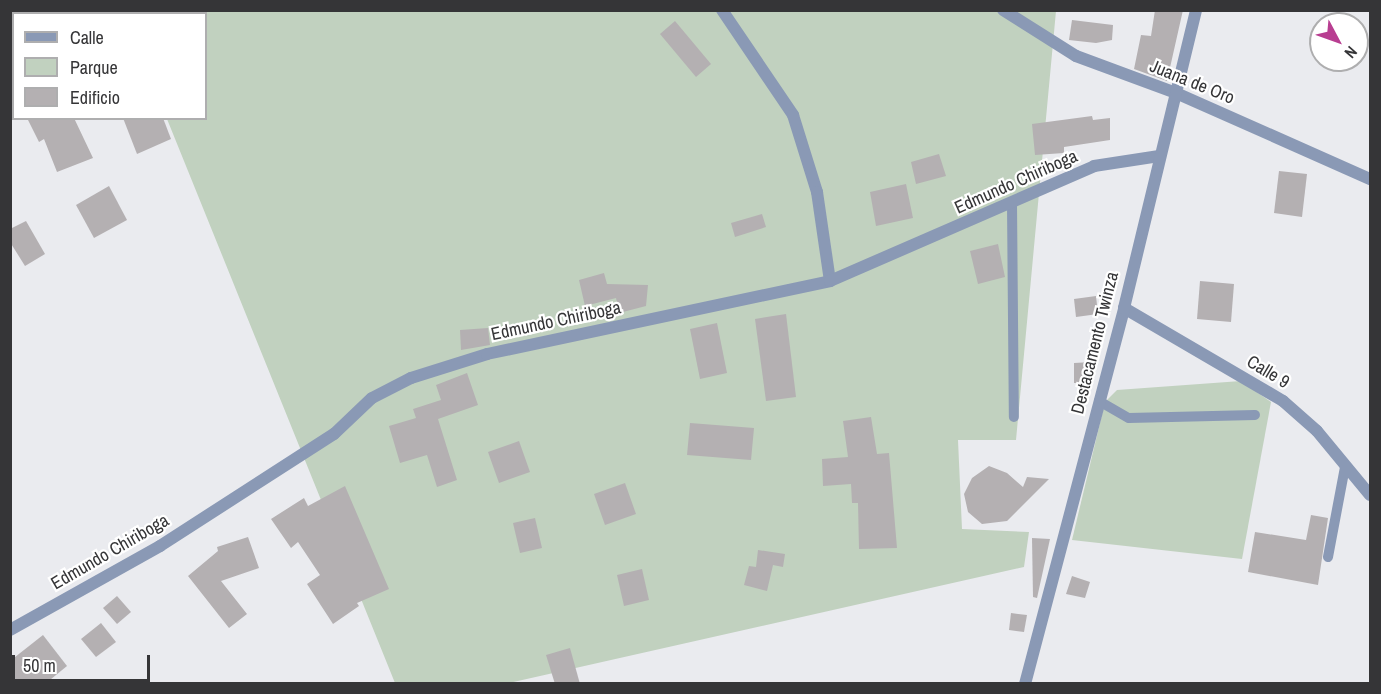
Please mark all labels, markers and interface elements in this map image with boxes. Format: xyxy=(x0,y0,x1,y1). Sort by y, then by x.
legend xyxy=(12,12,207,120)
north arrow xyxy=(1309,12,1369,72)
text: Calle xyxy=(70,25,104,50)
text: N xyxy=(1340,42,1362,63)
text: Parque xyxy=(70,55,118,80)
street label: Juana de Oro xyxy=(1146,55,1238,109)
text: Edificio xyxy=(70,85,120,110)
street label: Edmundo Chiriboga xyxy=(951,145,1081,219)
street label: Destacamento Twinza xyxy=(1067,270,1123,416)
street label: Edmundo Chiriboga xyxy=(489,297,623,345)
street label: Calle 9 xyxy=(1243,351,1293,393)
street label: Edmundo Chiriboga xyxy=(47,510,173,594)
scale bar xyxy=(15,643,153,681)
text: 50 m xyxy=(23,653,56,678)

